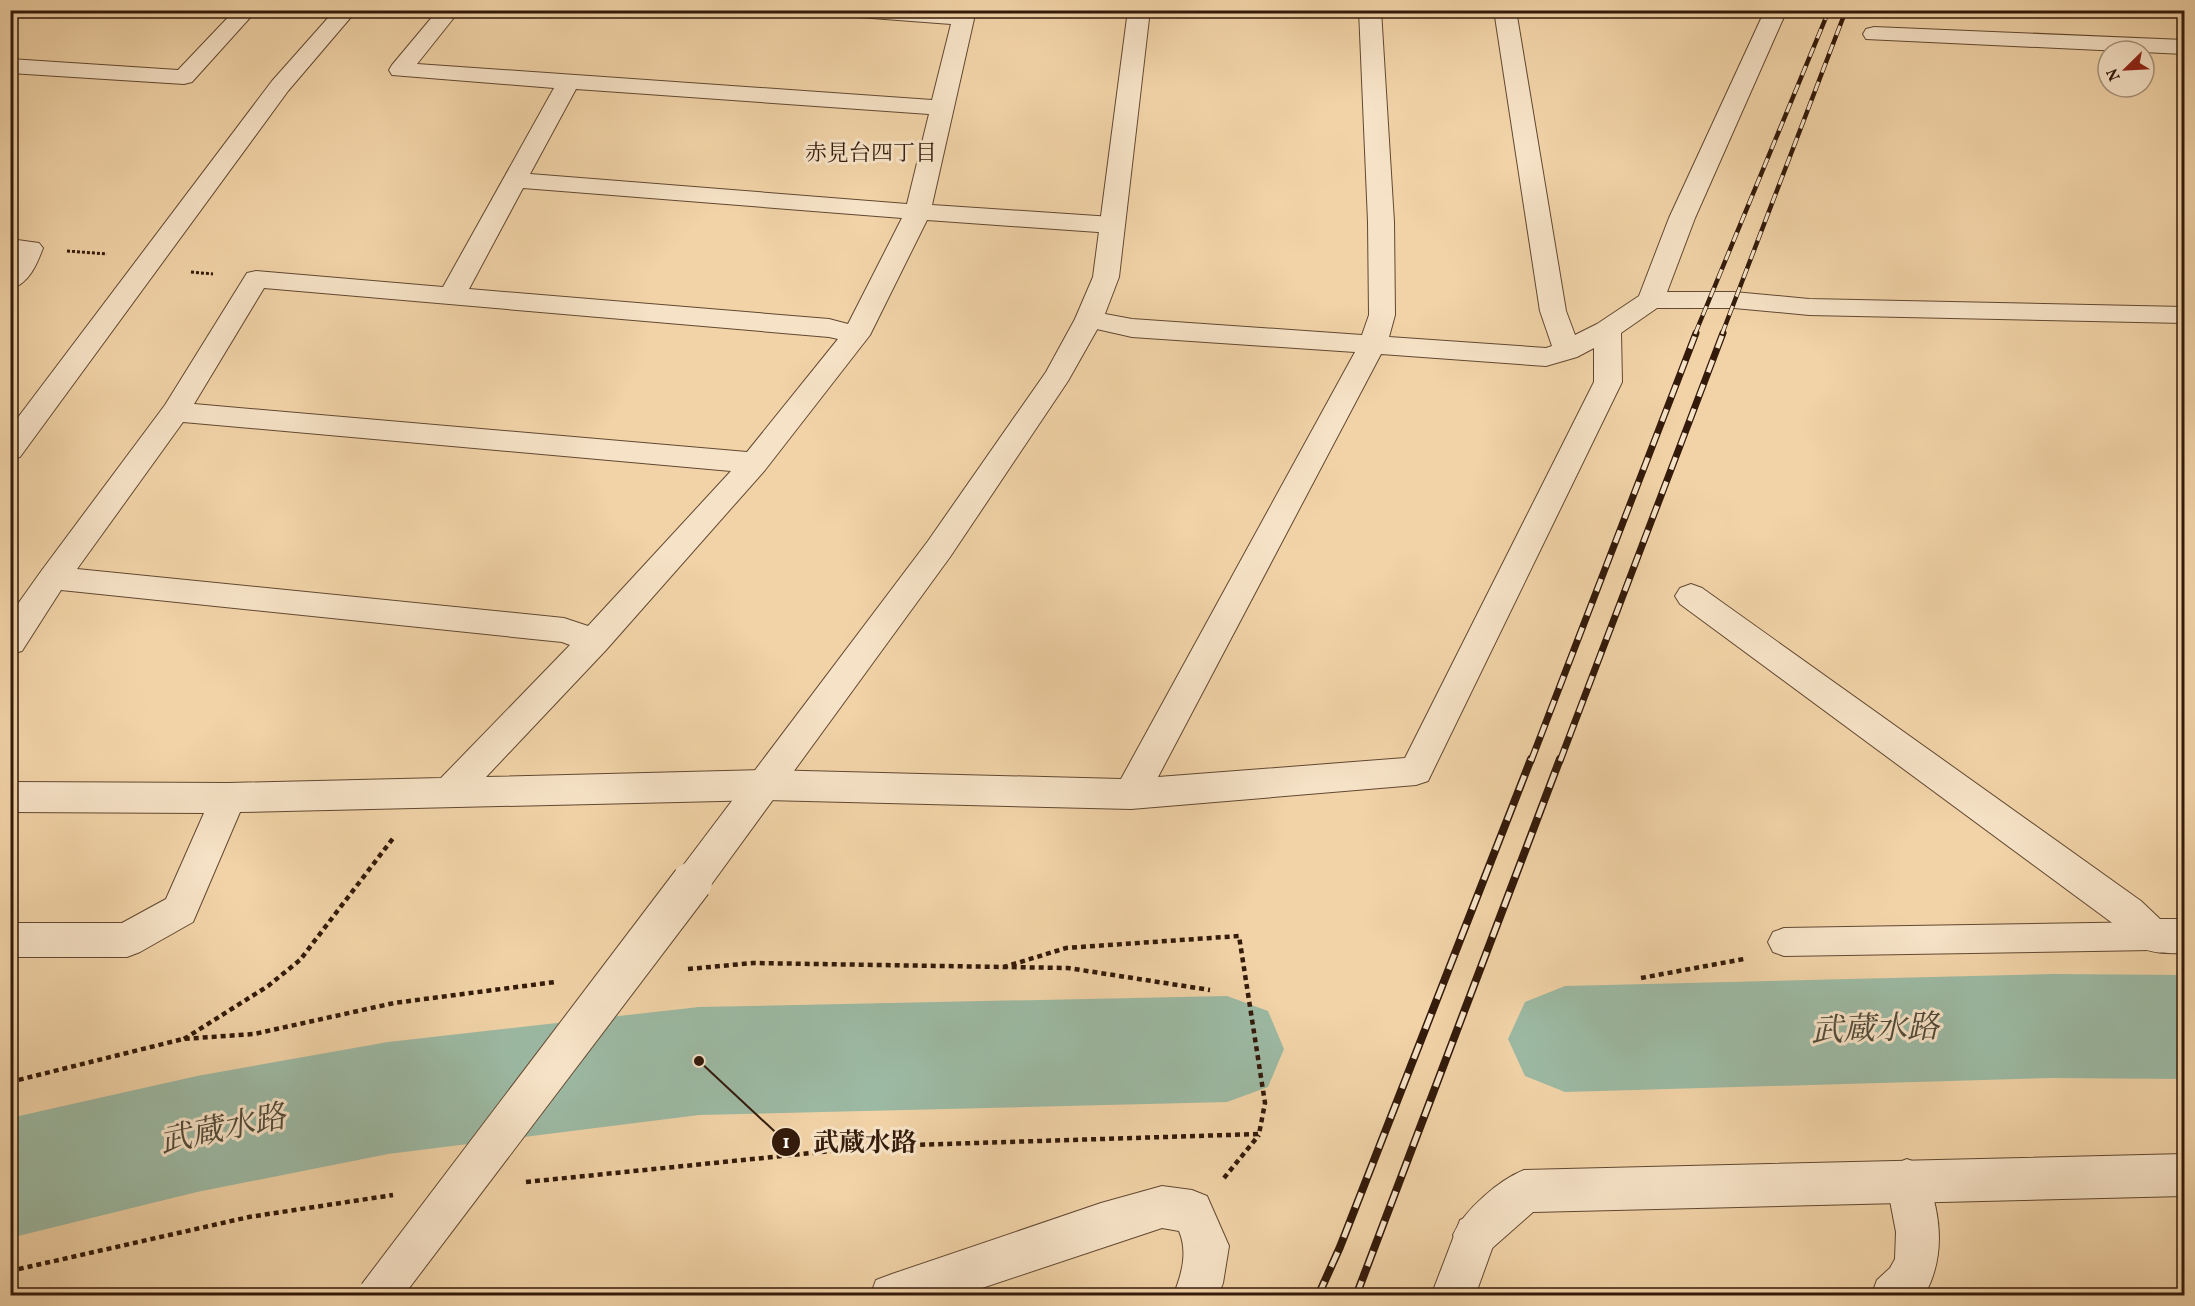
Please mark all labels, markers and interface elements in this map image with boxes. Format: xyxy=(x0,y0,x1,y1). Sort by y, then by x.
north arrow xyxy=(2096,39,2156,99)
text: N xyxy=(2102,64,2127,84)
district label: 赤見台四丁目 xyxy=(805,139,937,170)
water label: 武蔵水路 xyxy=(1810,1007,1942,1055)
water label: 武蔵水路 xyxy=(156,1096,292,1166)
callout: 武蔵水路 xyxy=(771,1120,929,1164)
text: 武蔵水路 xyxy=(813,1126,917,1162)
text: 1 xyxy=(782,1131,790,1156)

